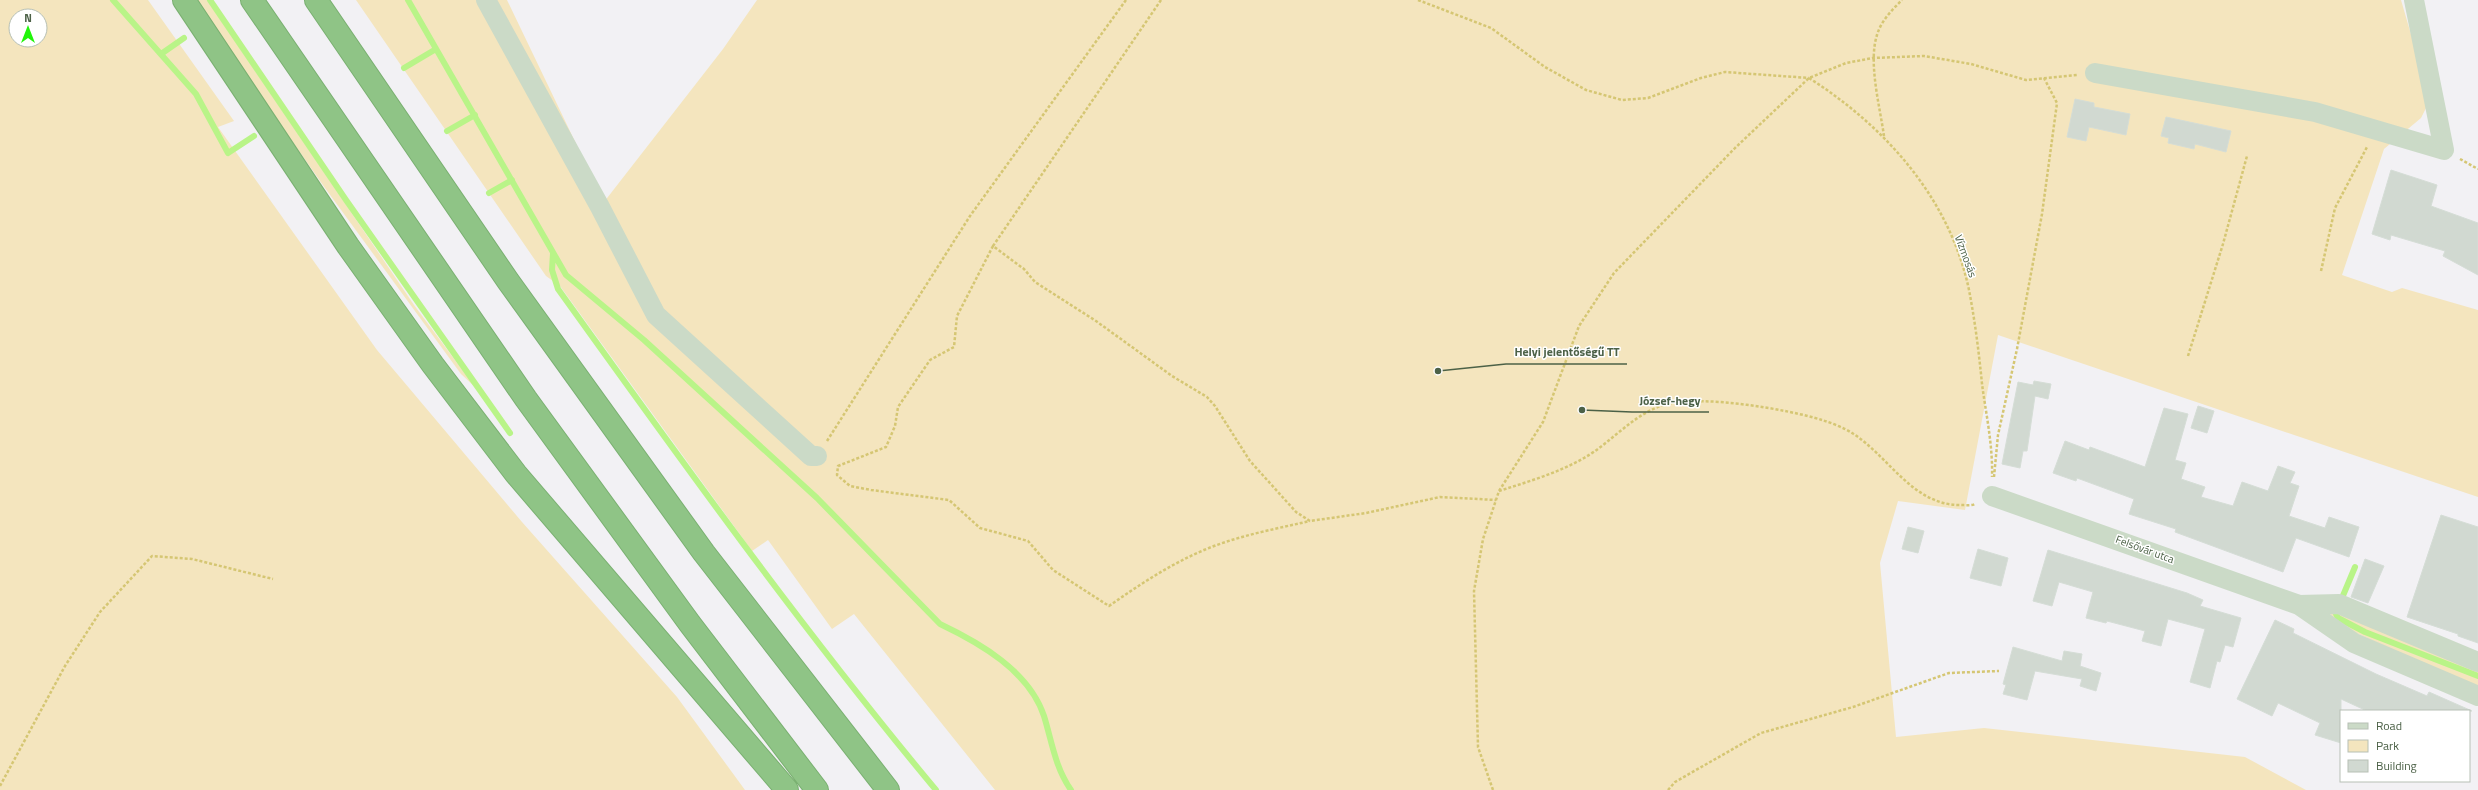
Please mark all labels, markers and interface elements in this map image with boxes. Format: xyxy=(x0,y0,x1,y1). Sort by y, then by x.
north arrow xyxy=(8,8,48,48)
text: N xyxy=(24,10,32,26)
street label: Vízmosás xyxy=(1951,232,1981,280)
callout: Helyi jelentőségű TT xyxy=(1506,340,1627,364)
text: Helyi jelentőségű TT xyxy=(1514,342,1620,361)
callout: József-hegy xyxy=(1632,388,1709,412)
text: József-hegy xyxy=(1639,391,1701,410)
street label: Felsővár utca xyxy=(2113,531,2177,567)
legend xyxy=(2340,710,2470,782)
text: Road xyxy=(2376,716,2402,735)
text: Park xyxy=(2376,736,2399,755)
text: Building xyxy=(2376,756,2417,775)

